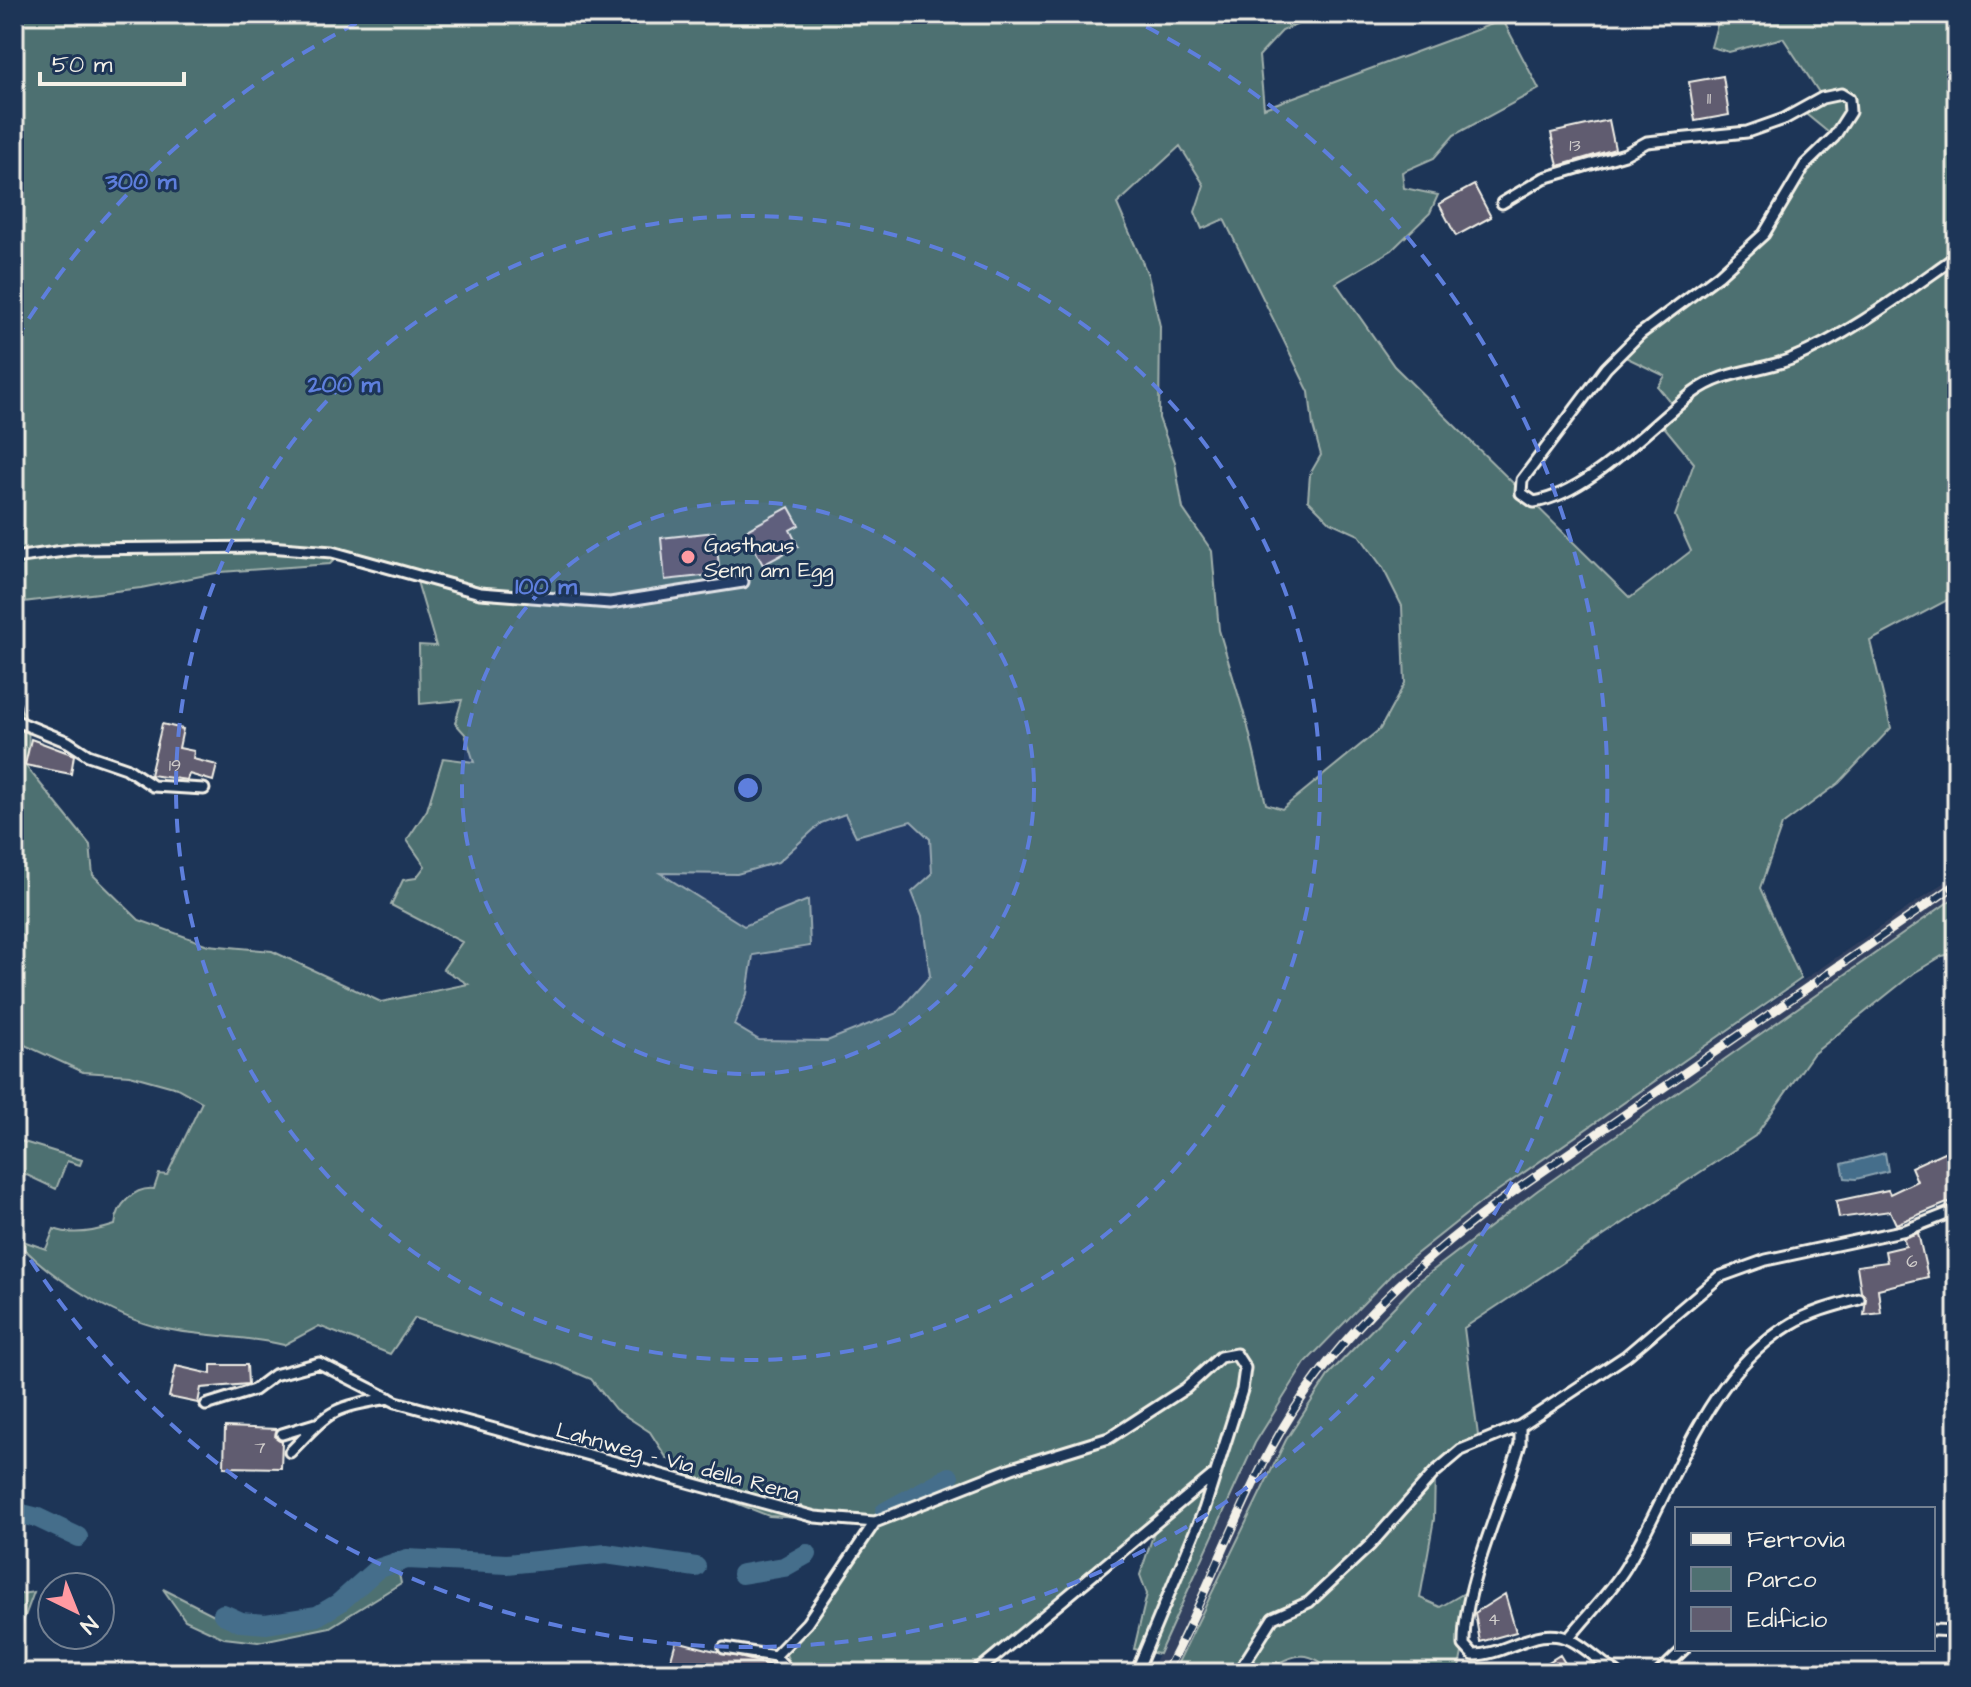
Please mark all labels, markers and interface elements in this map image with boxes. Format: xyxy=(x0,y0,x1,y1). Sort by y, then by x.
scale bar xyxy=(40,36,184,86)
text: 50 m xyxy=(52,48,113,82)
house number: 11 xyxy=(1707,86,1711,111)
house number: 13 xyxy=(1569,133,1581,158)
text: 300 m xyxy=(105,165,177,199)
text: 200 m xyxy=(307,368,380,402)
place label: Gasthaus Senn am Egg xyxy=(704,530,834,587)
marker: Gasthaus Senn am Egg xyxy=(679,548,697,566)
text: 100 m xyxy=(515,570,577,604)
house number: 19 xyxy=(169,753,181,778)
centre of rings xyxy=(734,774,762,802)
house number: 6 xyxy=(1906,1249,1918,1274)
street label: Lahnweg - Via della Rena xyxy=(552,1415,803,1511)
house number: 7 xyxy=(254,1435,266,1460)
legend xyxy=(1675,1507,1935,1651)
text: Ferrovia xyxy=(1747,1523,1845,1557)
text: Parco xyxy=(1747,1563,1817,1597)
north arrow xyxy=(36,1571,116,1651)
text: Edificio xyxy=(1747,1603,1828,1637)
house number: 4 xyxy=(1488,1607,1500,1632)
text: N xyxy=(73,1608,104,1641)

